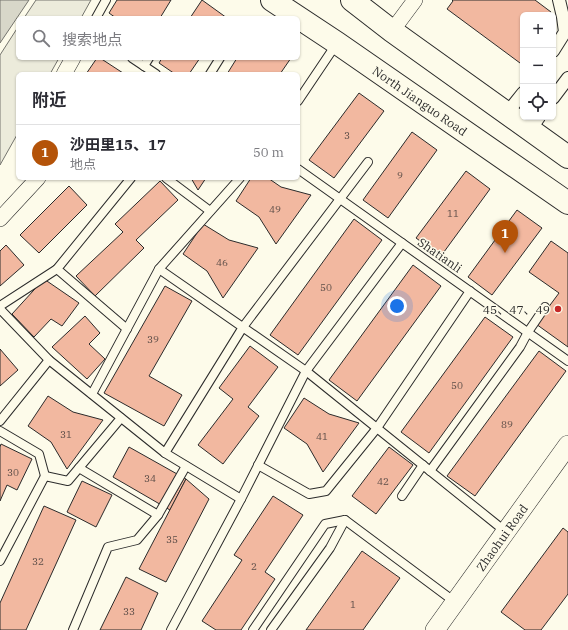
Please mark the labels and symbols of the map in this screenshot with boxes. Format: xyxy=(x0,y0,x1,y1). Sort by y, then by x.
street label: North Jianguo Road xyxy=(370,63,470,139)
house number: 3 xyxy=(344,129,350,142)
house number: 9 xyxy=(397,169,403,182)
house number: 49 xyxy=(269,203,281,216)
house number: 11 xyxy=(447,207,459,220)
pin: 1 xyxy=(492,220,518,253)
street label: Shatianli xyxy=(415,234,465,276)
house number: 46 xyxy=(216,256,228,269)
house number: 50 xyxy=(320,281,332,294)
your location xyxy=(387,296,407,316)
place label: 45、47、49 xyxy=(483,302,550,317)
marker: 45、47、49 xyxy=(553,304,563,314)
house number: 39 xyxy=(147,333,159,346)
house number: 50 xyxy=(451,379,463,392)
house number: 89 xyxy=(501,418,513,431)
house number: 31 xyxy=(60,428,72,441)
house number: 41 xyxy=(316,430,328,443)
house number: 30 xyxy=(7,466,19,479)
house number: 34 xyxy=(144,472,156,485)
house number: 42 xyxy=(377,475,389,488)
street label: Zhaohui Road xyxy=(472,501,531,574)
house number: 35 xyxy=(166,533,178,546)
house number: 32 xyxy=(32,555,44,568)
house number: 2 xyxy=(251,560,257,573)
house number: 1 xyxy=(350,598,356,611)
house number: 33 xyxy=(123,605,135,618)

